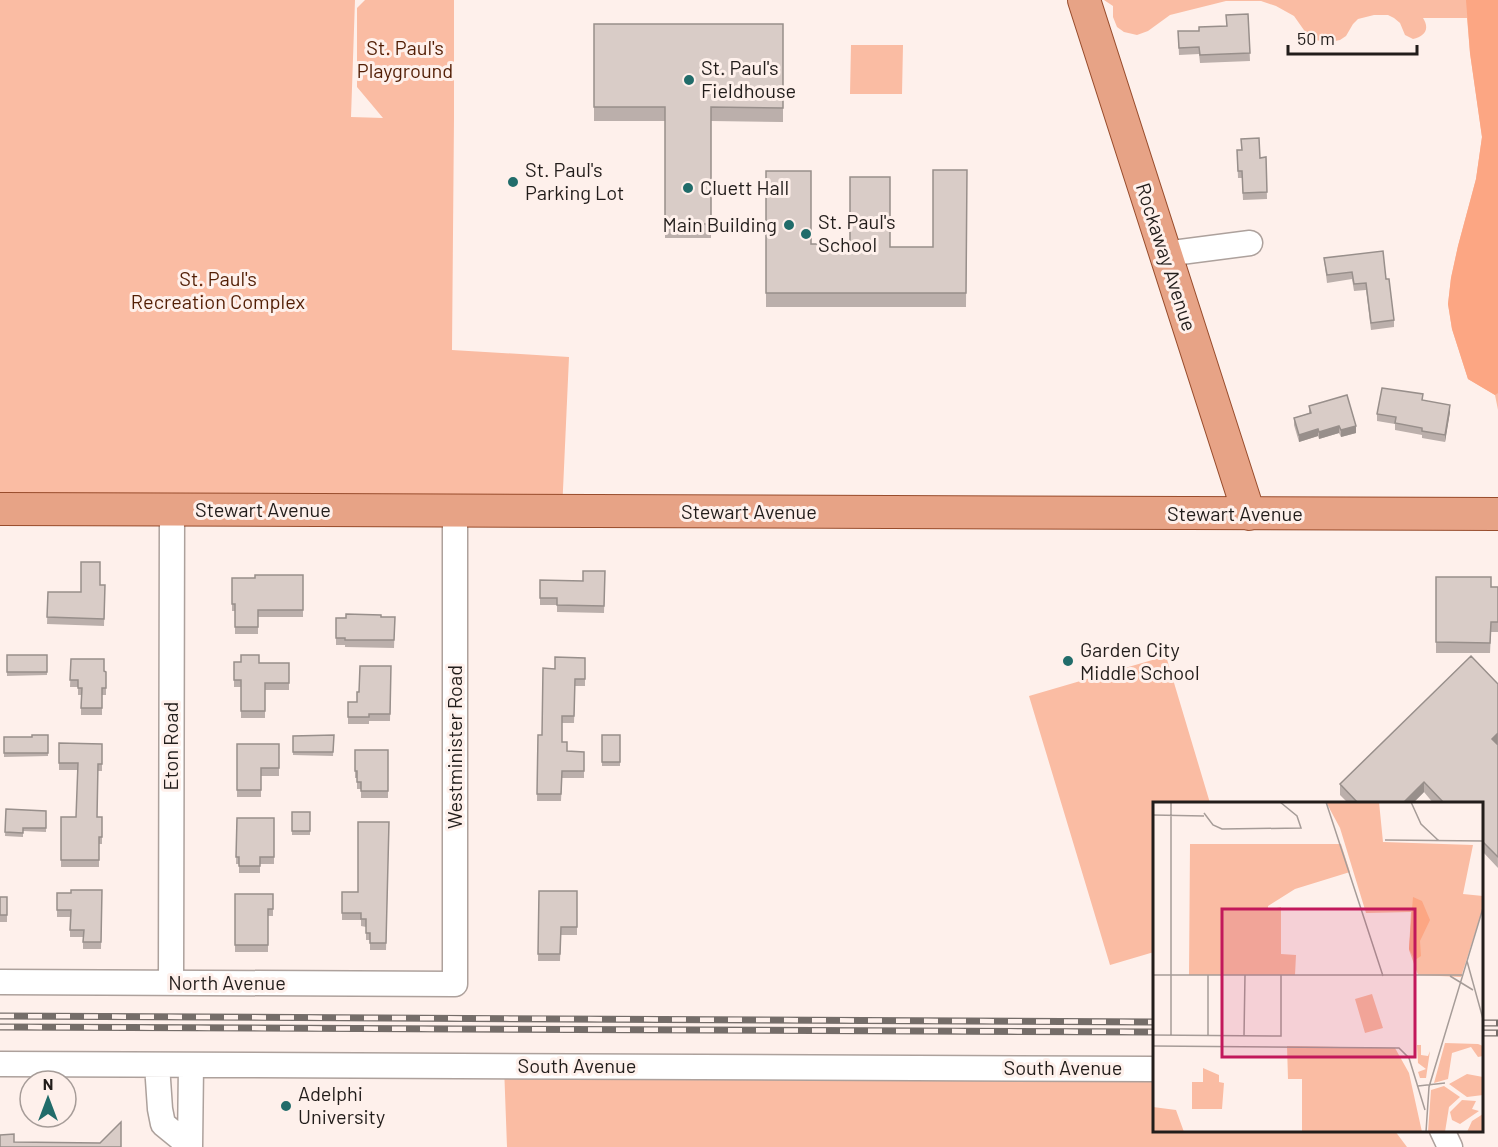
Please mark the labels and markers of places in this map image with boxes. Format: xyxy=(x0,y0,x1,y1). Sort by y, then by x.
place label: St. Paul's Fieldhouse xyxy=(701,55,796,102)
marker: St. Paul's Fieldhouse xyxy=(682,73,696,87)
place label: St. Paul's Parking Lot xyxy=(525,157,624,204)
marker: St. Paul's Parking Lot xyxy=(506,175,520,189)
place label: Cluett Hall xyxy=(700,175,789,199)
marker: Cluett Hall xyxy=(681,181,695,195)
place label: St. Paul's School xyxy=(818,209,896,256)
place label: Main Building xyxy=(662,212,777,236)
marker: Main Building xyxy=(782,218,796,232)
marker: St. Paul's School xyxy=(799,227,813,241)
place label: Garden City Middle School xyxy=(1080,637,1200,684)
marker: Garden City Middle School xyxy=(1061,654,1075,668)
place label: Adelphi University xyxy=(298,1081,385,1128)
marker: Adelphi University xyxy=(279,1099,293,1113)

